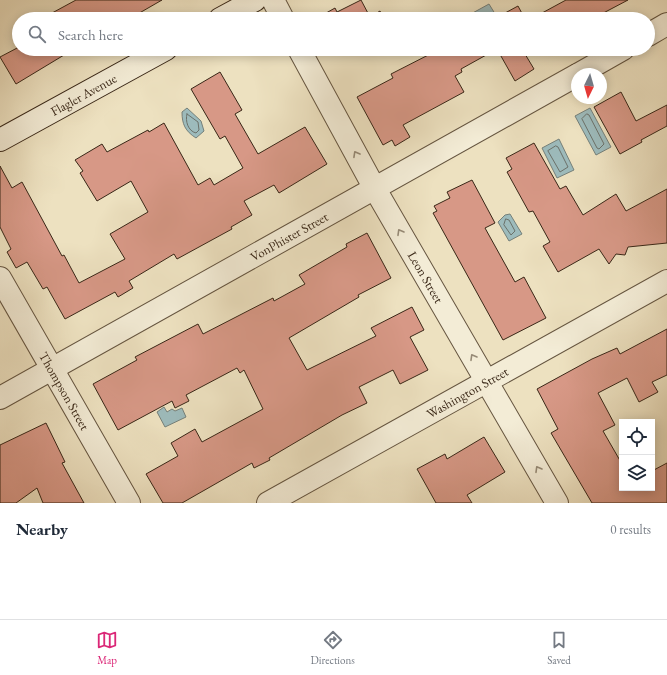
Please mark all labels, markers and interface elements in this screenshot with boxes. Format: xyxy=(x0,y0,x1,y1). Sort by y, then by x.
search box xyxy=(12,12,655,56)
icon: search xyxy=(26,23,48,45)
text: Search here xyxy=(58,25,123,44)
north arrow xyxy=(571,68,607,104)
street label: Flagler Avenue xyxy=(47,70,120,120)
one-way arrow xyxy=(354,151,361,158)
street label: VonPhister Street xyxy=(247,208,331,265)
one-way arrow xyxy=(398,229,405,236)
street label: Leon Street xyxy=(404,248,447,306)
street label: Thompson Street xyxy=(35,349,93,433)
one-way arrow xyxy=(470,354,477,361)
street label: Washington Street xyxy=(424,363,511,422)
map controls xyxy=(619,419,655,491)
button: locate xyxy=(619,419,655,455)
button: layers xyxy=(619,455,655,491)
one-way arrow xyxy=(535,466,542,473)
text: Nearby xyxy=(16,518,68,540)
text: 0 results xyxy=(610,521,651,538)
tab: Map xyxy=(96,629,118,667)
tab: Directions xyxy=(311,629,355,667)
tab: Saved xyxy=(547,629,571,667)

